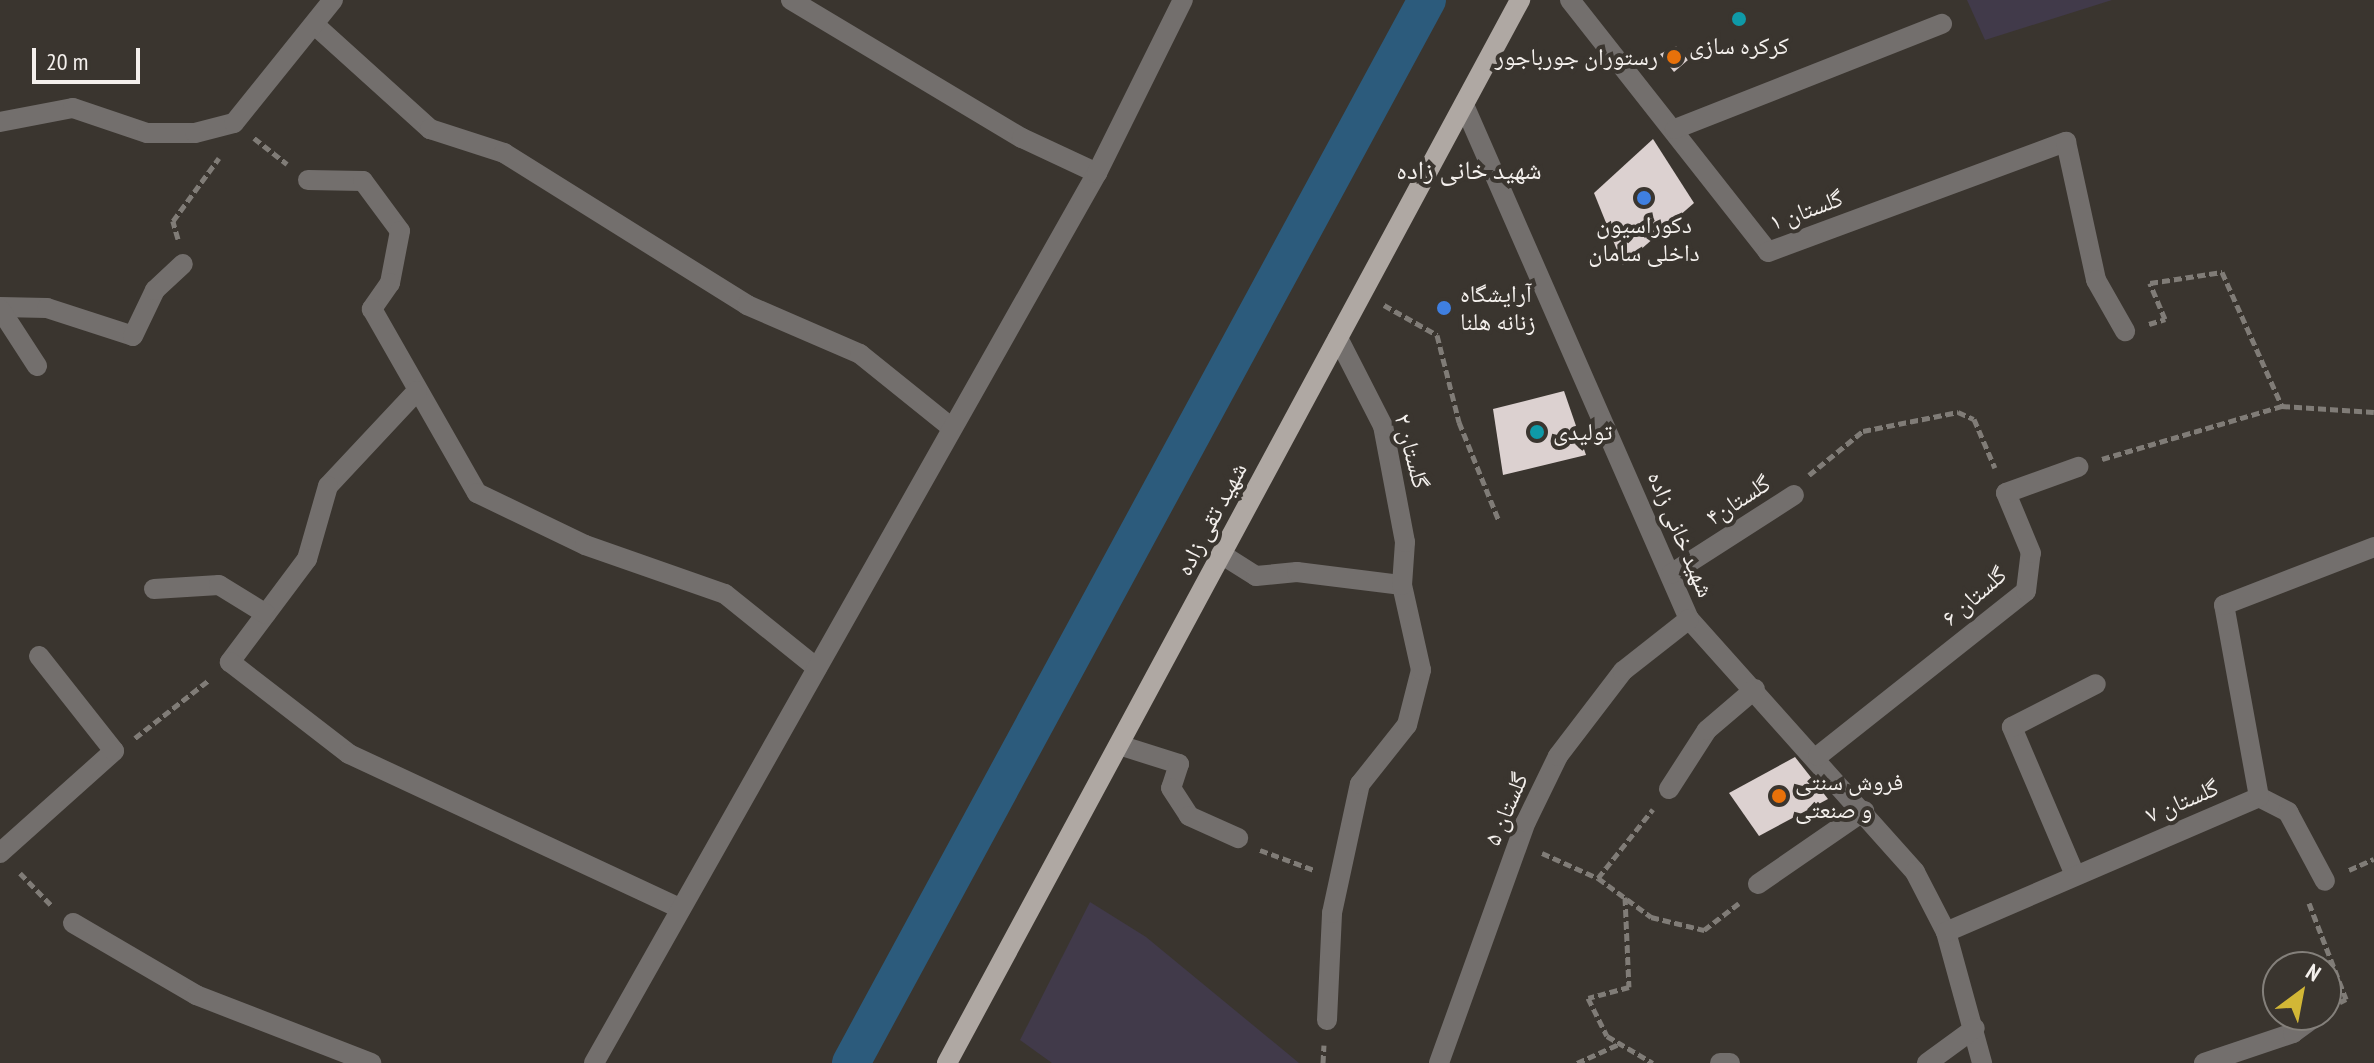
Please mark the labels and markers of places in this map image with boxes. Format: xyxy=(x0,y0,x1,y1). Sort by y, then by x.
marker: کرکره سازی xyxy=(1730,10,1748,28)
place label: کرکره سازی xyxy=(1689,32,1789,60)
place label: رستوران جورباجور xyxy=(1495,43,1658,71)
marker: رستوران جورباجور xyxy=(1665,48,1683,66)
marker: دکوراسیون داخلی سامان xyxy=(1635,189,1653,207)
place label: دکوراسیون داخلی سامان xyxy=(1588,211,1700,267)
place label: آرایشگاه زنانه هلنا xyxy=(1460,280,1536,336)
marker: آرایشگاه زنانه هلنا xyxy=(1435,299,1453,317)
place label: تولیدی xyxy=(1553,418,1612,446)
marker: تولیدی xyxy=(1528,423,1546,441)
place label: فروش سنتی و صنعتی xyxy=(1795,768,1903,824)
marker: فروش سنتی و صنعتی xyxy=(1770,787,1788,805)

